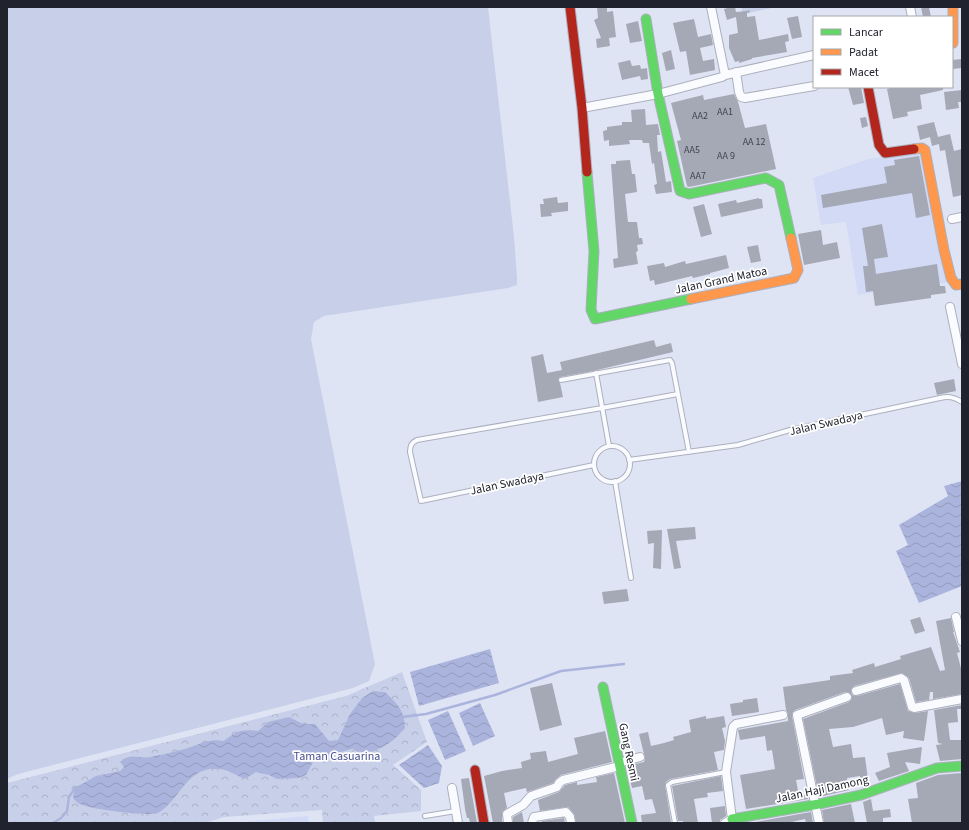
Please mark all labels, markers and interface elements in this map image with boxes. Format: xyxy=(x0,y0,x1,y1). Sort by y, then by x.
legend xyxy=(813,16,953,88)
text: Lancar xyxy=(849,24,884,41)
text: Padat xyxy=(849,44,878,61)
text: Macet xyxy=(849,64,879,81)
house number: AA1 xyxy=(717,105,733,119)
house number: AA2 xyxy=(692,109,708,123)
house number: AA 12 xyxy=(743,135,765,149)
house number: AA5 xyxy=(684,143,700,157)
house number: AA 9 xyxy=(717,149,735,163)
house number: AA7 xyxy=(690,169,706,183)
street label: Jalan Grand Matoa xyxy=(674,262,769,299)
street label: Jalan Swadaya xyxy=(788,407,865,440)
street label: Jalan Swadaya xyxy=(469,467,546,500)
street label: Gang Resmi xyxy=(614,721,643,783)
park label: Taman Casuarina xyxy=(294,748,380,765)
street label: Jalan Haji Damong xyxy=(774,771,870,808)

